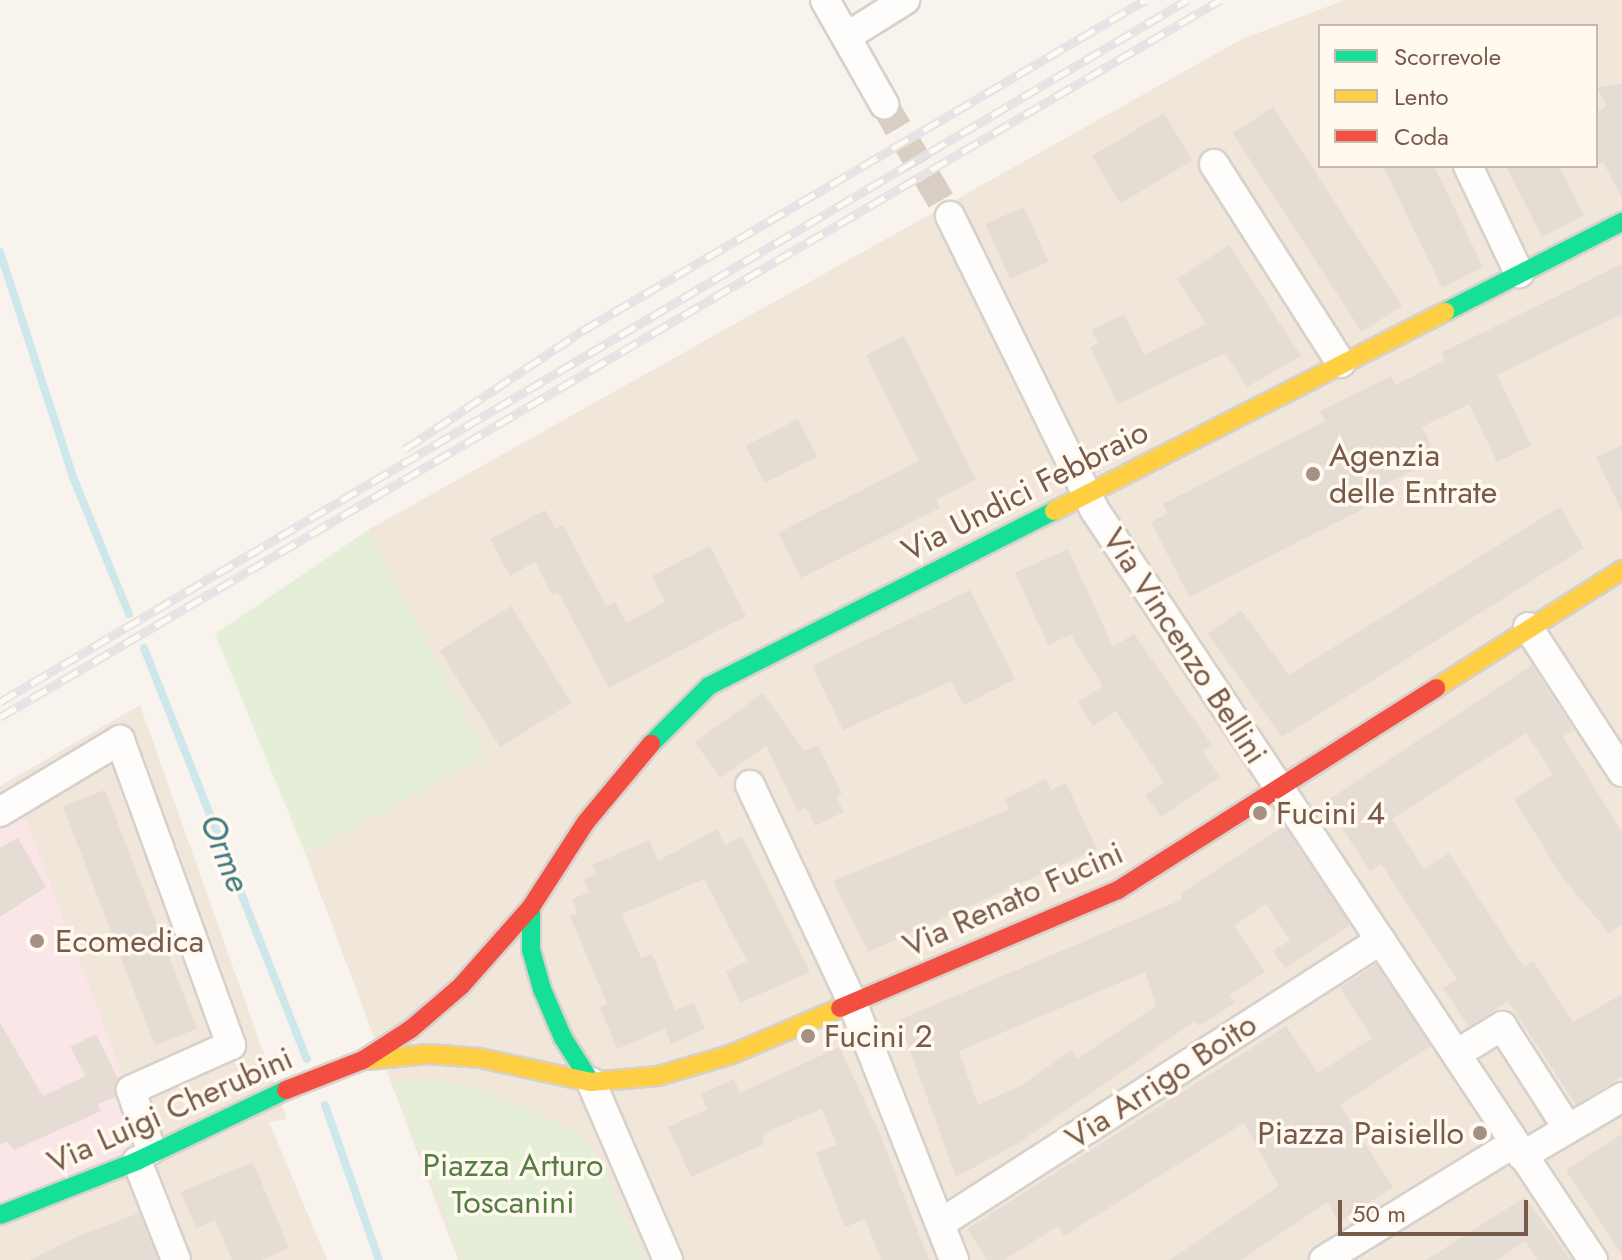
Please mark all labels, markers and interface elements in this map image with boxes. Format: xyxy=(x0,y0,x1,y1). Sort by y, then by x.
legend xyxy=(1318,24,1598,168)
text: Scorrevole xyxy=(1394,39,1501,74)
text: Lento xyxy=(1394,79,1449,114)
text: Coda xyxy=(1394,119,1449,154)
street label: Via Undici Febbraio xyxy=(895,412,1155,570)
place label: Agenzia delle Entrate xyxy=(1329,437,1497,512)
marker: Agenzia delle Entrate xyxy=(1304,465,1322,483)
street label: Via Vincenzo Bellini xyxy=(1095,521,1275,771)
place label: Fucini 4 xyxy=(1276,794,1385,832)
marker: Fucini 4 xyxy=(1251,804,1269,822)
water label: Orme xyxy=(191,808,259,898)
street label: Via Renato Fucini xyxy=(897,833,1129,965)
place label: Ecomedica xyxy=(55,922,204,960)
marker: Ecomedica xyxy=(26,930,48,952)
street label: Via Arrigo Boito xyxy=(1058,1005,1264,1157)
place label: Fucini 2 xyxy=(824,1017,933,1055)
marker: Fucini 2 xyxy=(799,1027,817,1045)
street label: Via Luigi Cherubini xyxy=(42,1039,298,1181)
place label: Piazza Paisiello xyxy=(1257,1114,1464,1152)
marker: Piazza Paisiello xyxy=(1471,1124,1489,1142)
park label: Piazza Arturo Toscanini xyxy=(422,1147,604,1222)
scale bar xyxy=(1342,1184,1532,1234)
text: 50 m xyxy=(1352,1196,1406,1231)

